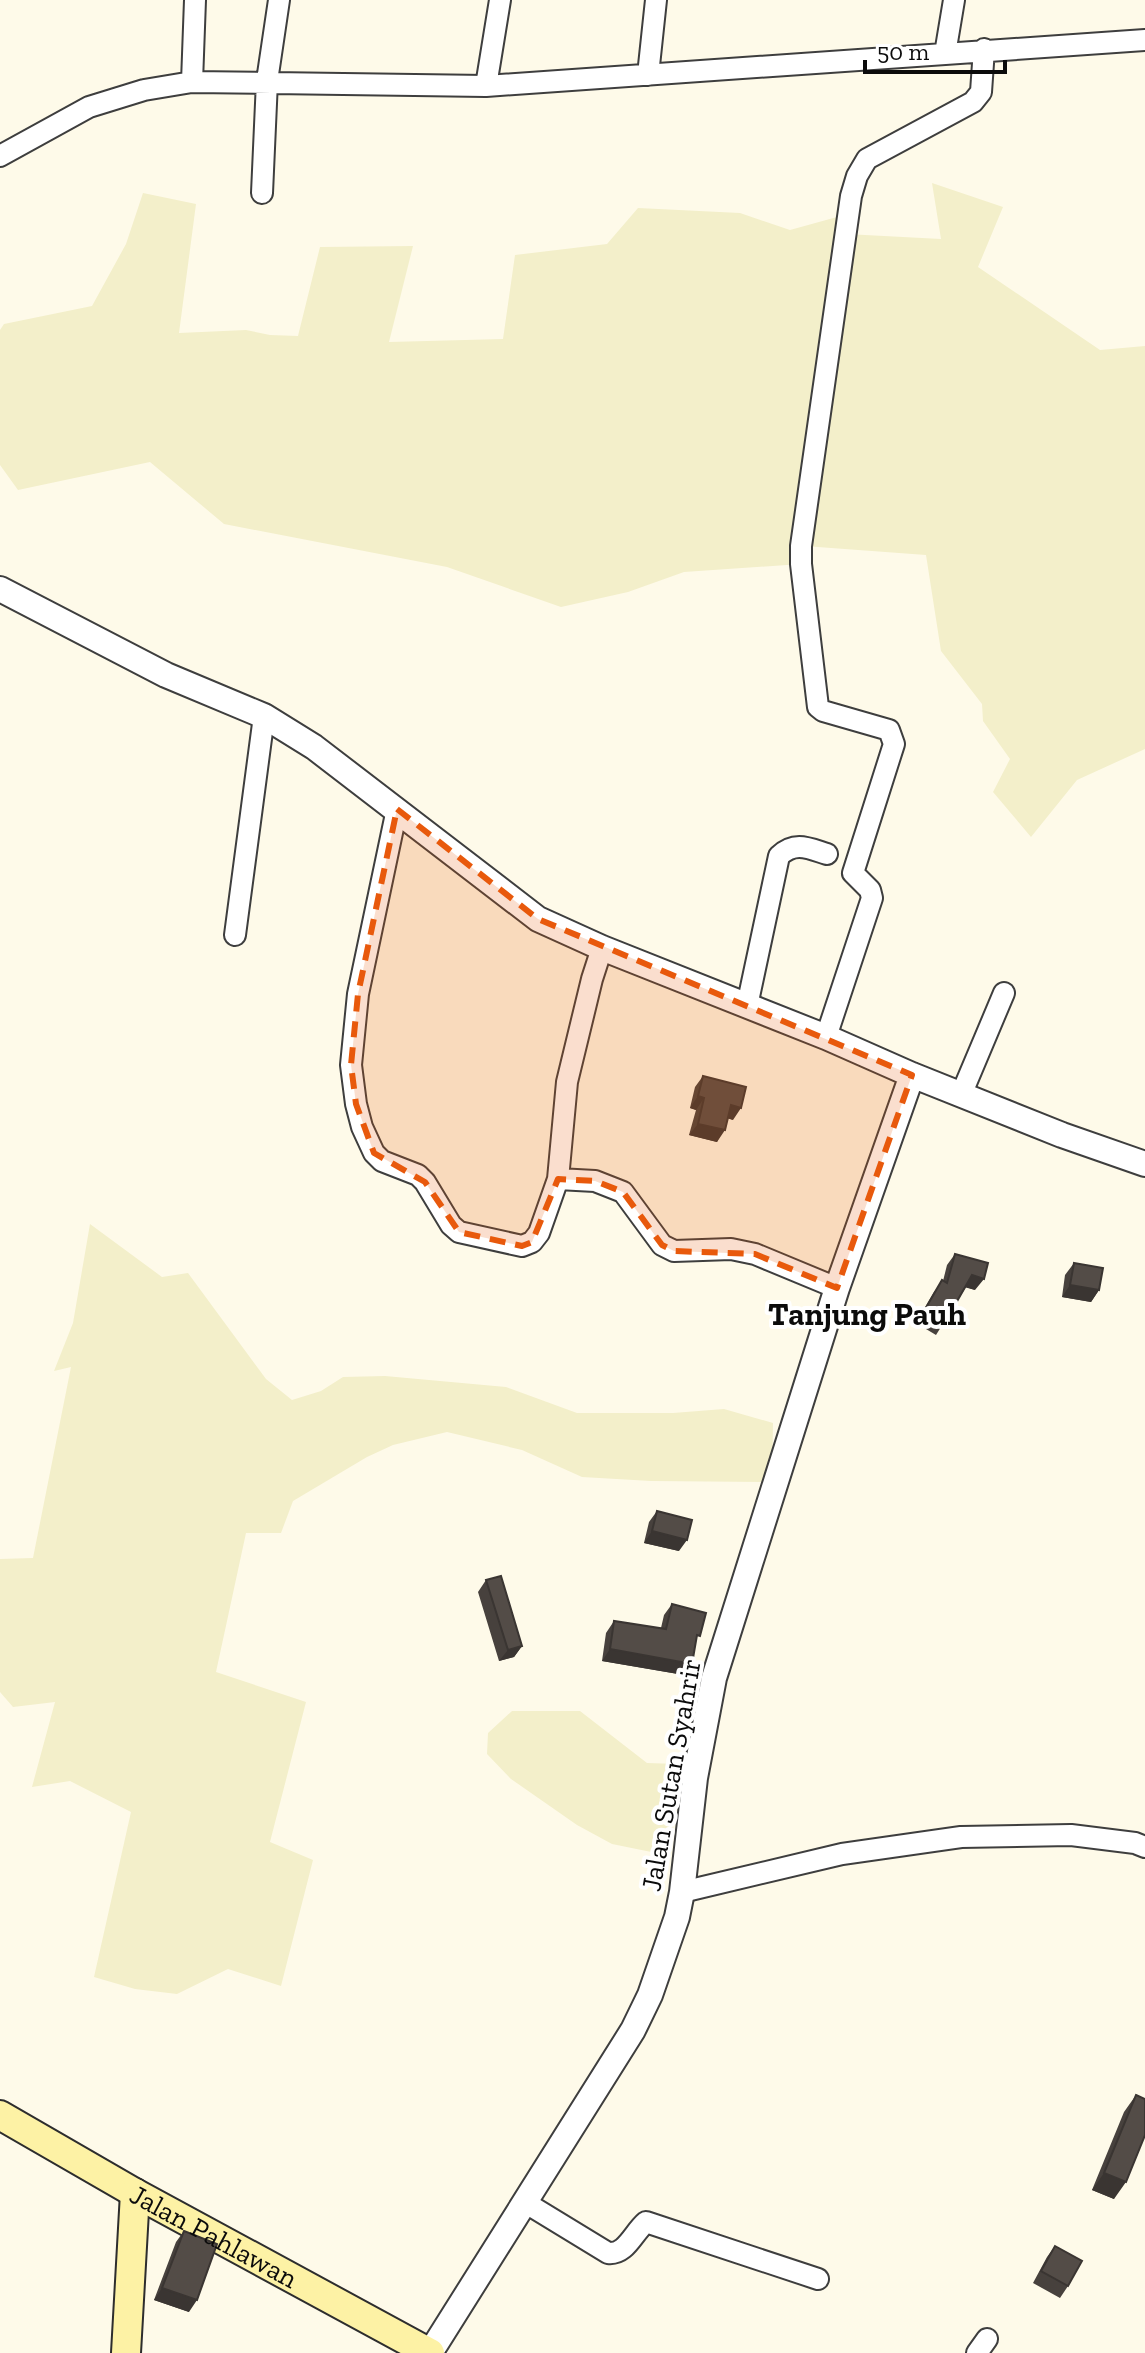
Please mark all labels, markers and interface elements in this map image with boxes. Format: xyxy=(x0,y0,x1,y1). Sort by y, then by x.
scale bar xyxy=(865,24,1005,74)
text: 50 m xyxy=(877,37,930,66)
district label: Tanjung Pauh xyxy=(768,1295,967,1333)
street label: Jalan Sutan Syahrir xyxy=(634,1656,708,1894)
street label: Jalan Pahlawan xyxy=(125,2177,304,2295)

